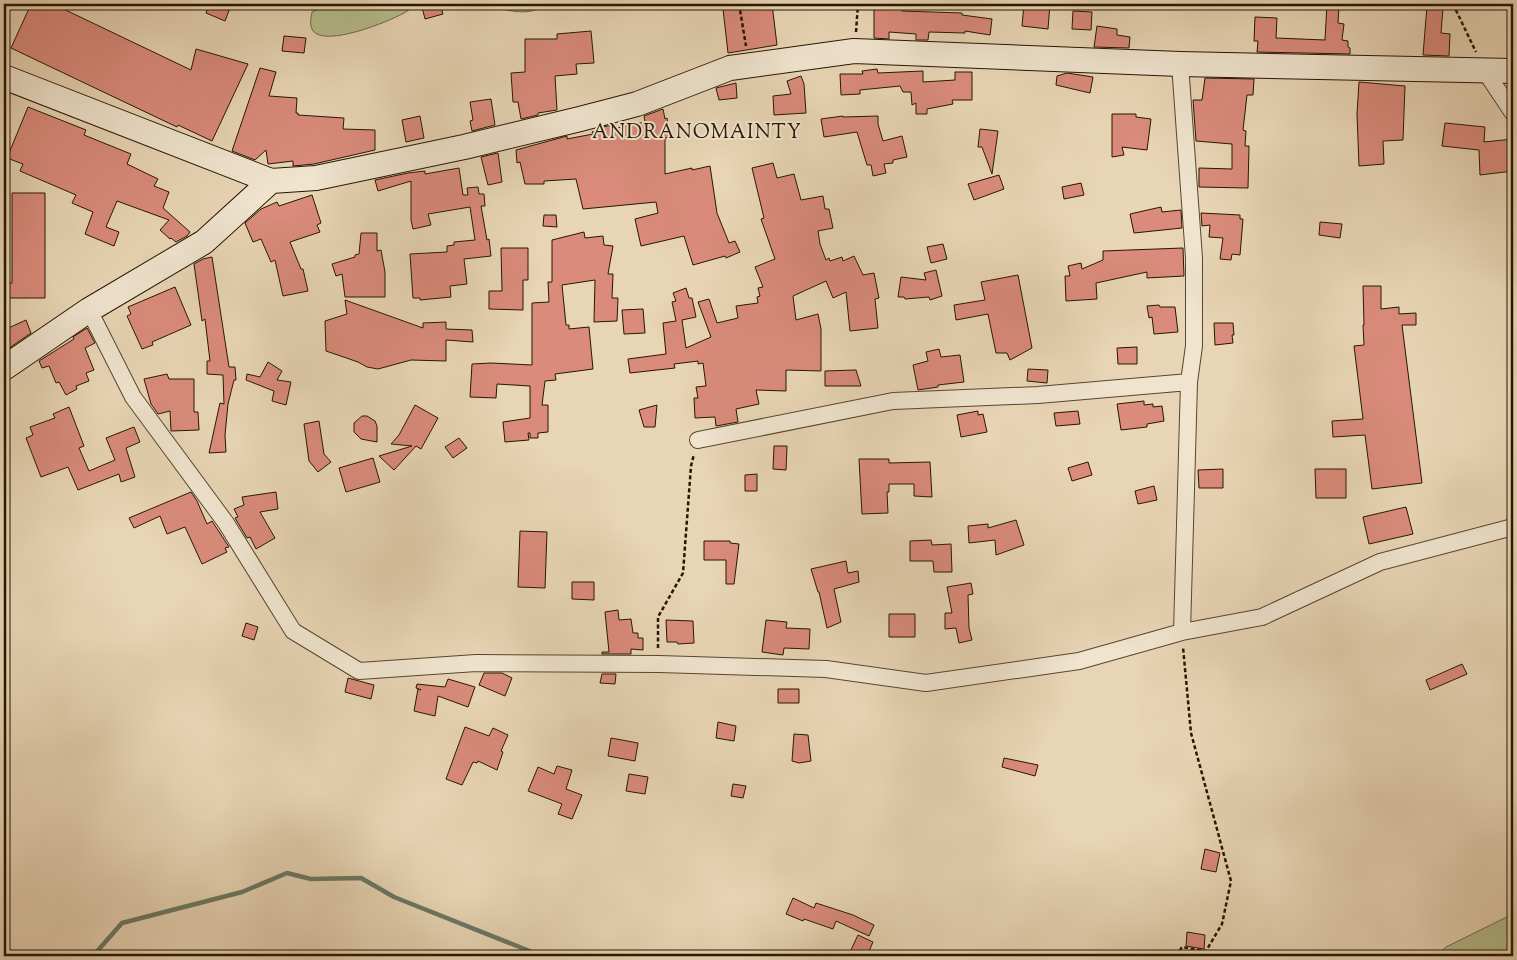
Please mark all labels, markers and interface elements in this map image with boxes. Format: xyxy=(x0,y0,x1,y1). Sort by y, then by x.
district label: ANDRANOMAINTY xyxy=(592,119,802,148)

